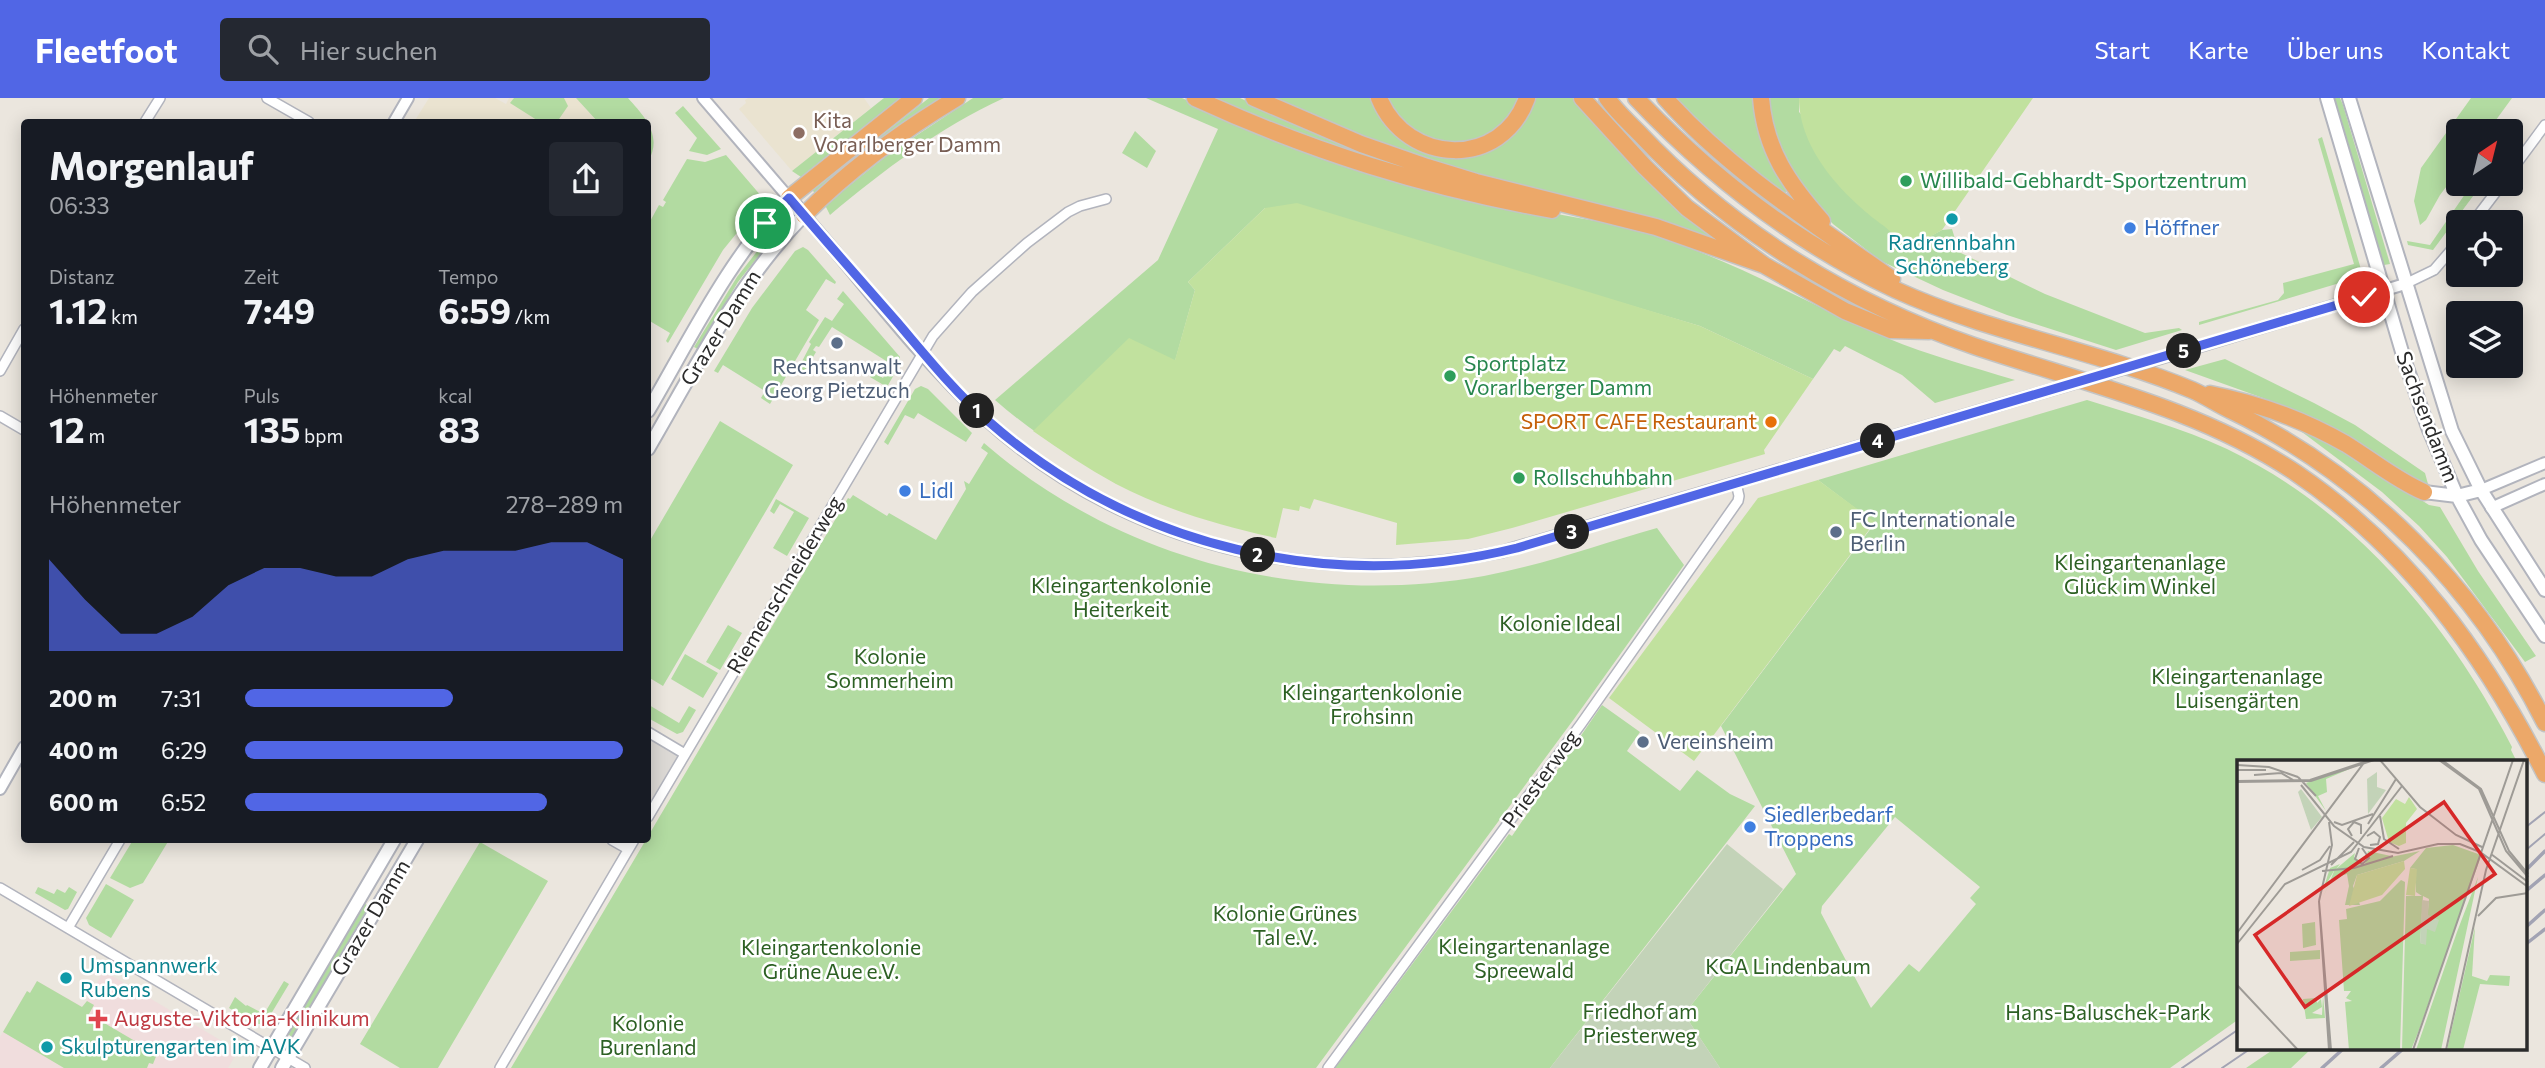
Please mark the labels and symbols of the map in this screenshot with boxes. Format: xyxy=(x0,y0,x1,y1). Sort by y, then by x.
place label: Kita Vorarlberger Damm xyxy=(813,107,1001,156)
north arrow xyxy=(2446,119,2524,196)
marker: Kita Vorarlberger Damm xyxy=(791,125,807,141)
place label: Willibald-Gebhardt-Sportzentrum xyxy=(1920,167,2247,192)
marker: Willibald-Gebhardt-Sportzentrum xyxy=(1898,173,1914,189)
pin xyxy=(735,193,795,253)
marker: Radrennbahn Schöneberg xyxy=(1944,211,1960,227)
place label: Höffner xyxy=(2144,214,2220,239)
marker: Höffner xyxy=(2122,220,2138,236)
place label: Radrennbahn Schöneberg xyxy=(1888,229,2016,278)
street label: Grazer Damm xyxy=(674,265,765,390)
pin xyxy=(2334,267,2394,327)
pin: 5 xyxy=(2166,334,2202,368)
marker: Rechtsanwalt Georg Pietzuch xyxy=(829,335,845,351)
street label: Sachsendamm xyxy=(2392,348,2465,485)
place label: Sportplatz Vorarlberger Damm xyxy=(1464,350,1652,399)
place label: Rechtsanwalt Georg Pietzuch xyxy=(764,353,910,402)
marker: Sportplatz Vorarlberger Damm xyxy=(1442,368,1458,384)
pin: 1 xyxy=(960,394,995,428)
place label: SPORT CAFE Restaurant xyxy=(1521,408,1757,433)
marker: SPORT CAFE Restaurant xyxy=(1763,414,1779,430)
pin: 4 xyxy=(1860,424,1896,458)
place label: Rollschuhbahn xyxy=(1533,464,1673,489)
marker: Rollschuhbahn xyxy=(1511,470,1527,486)
place label: Lidl xyxy=(919,477,954,502)
marker: Lidl xyxy=(897,483,913,499)
street label: Riemenschneiderweg xyxy=(721,491,847,678)
place label: FC Internationale Berlin xyxy=(1850,506,2015,555)
pin: 3 xyxy=(1554,514,1590,550)
marker: FC Internationale Berlin xyxy=(1828,524,1844,540)
pin: 2 xyxy=(1240,538,1276,573)
park label: Kleingartenanlage Glück im Winkel xyxy=(2054,549,2226,598)
park label: Kleingartenkolonie Heiterkeit xyxy=(1031,572,1211,621)
park label: Kolonie Ideal xyxy=(1499,610,1621,635)
park label: Kolonie Sommerheim xyxy=(826,643,954,692)
park label: Kleingartenanlage Luisengärten xyxy=(2151,663,2323,712)
park label: Kleingartenkolonie Frohsinn xyxy=(1282,679,1462,728)
street label: Priesterweg xyxy=(1496,725,1584,832)
place label: Vereinsheim xyxy=(1657,728,1774,753)
marker: Vereinsheim xyxy=(1635,734,1651,750)
inset map xyxy=(2237,760,2528,1051)
place label: Siedlerbedarf Troppens xyxy=(1764,801,1894,850)
marker: Siedlerbedarf Troppens xyxy=(1742,819,1758,835)
street label: Grazer Damm xyxy=(325,854,414,980)
park label: Kolonie Grünes Tal e.V. xyxy=(1213,900,1357,949)
park label: Kleingartenanlage Spreewald xyxy=(1438,933,1610,982)
park label: Kleingartenkolonie Grüne Aue e.V. xyxy=(741,934,921,983)
place label: Umspannwerk Rubens xyxy=(80,952,218,1001)
park label: KGA Lindenbaum xyxy=(1705,953,1871,978)
marker: Umspannwerk Rubens xyxy=(58,970,74,986)
park label: Friedhof am Priesterweg xyxy=(1583,998,1697,1047)
park label: Hans-Baluschek-Park xyxy=(2005,999,2211,1024)
place label: Auguste-Viktoria-Klinikum xyxy=(114,1005,369,1030)
marker: Auguste-Viktoria-Klinikum xyxy=(88,1009,108,1029)
park label: Kolonie Burenland xyxy=(600,1010,696,1059)
place label: Skulpturengarten im AVK xyxy=(61,1033,301,1058)
marker: Skulpturengarten im AVK xyxy=(39,1039,55,1055)

